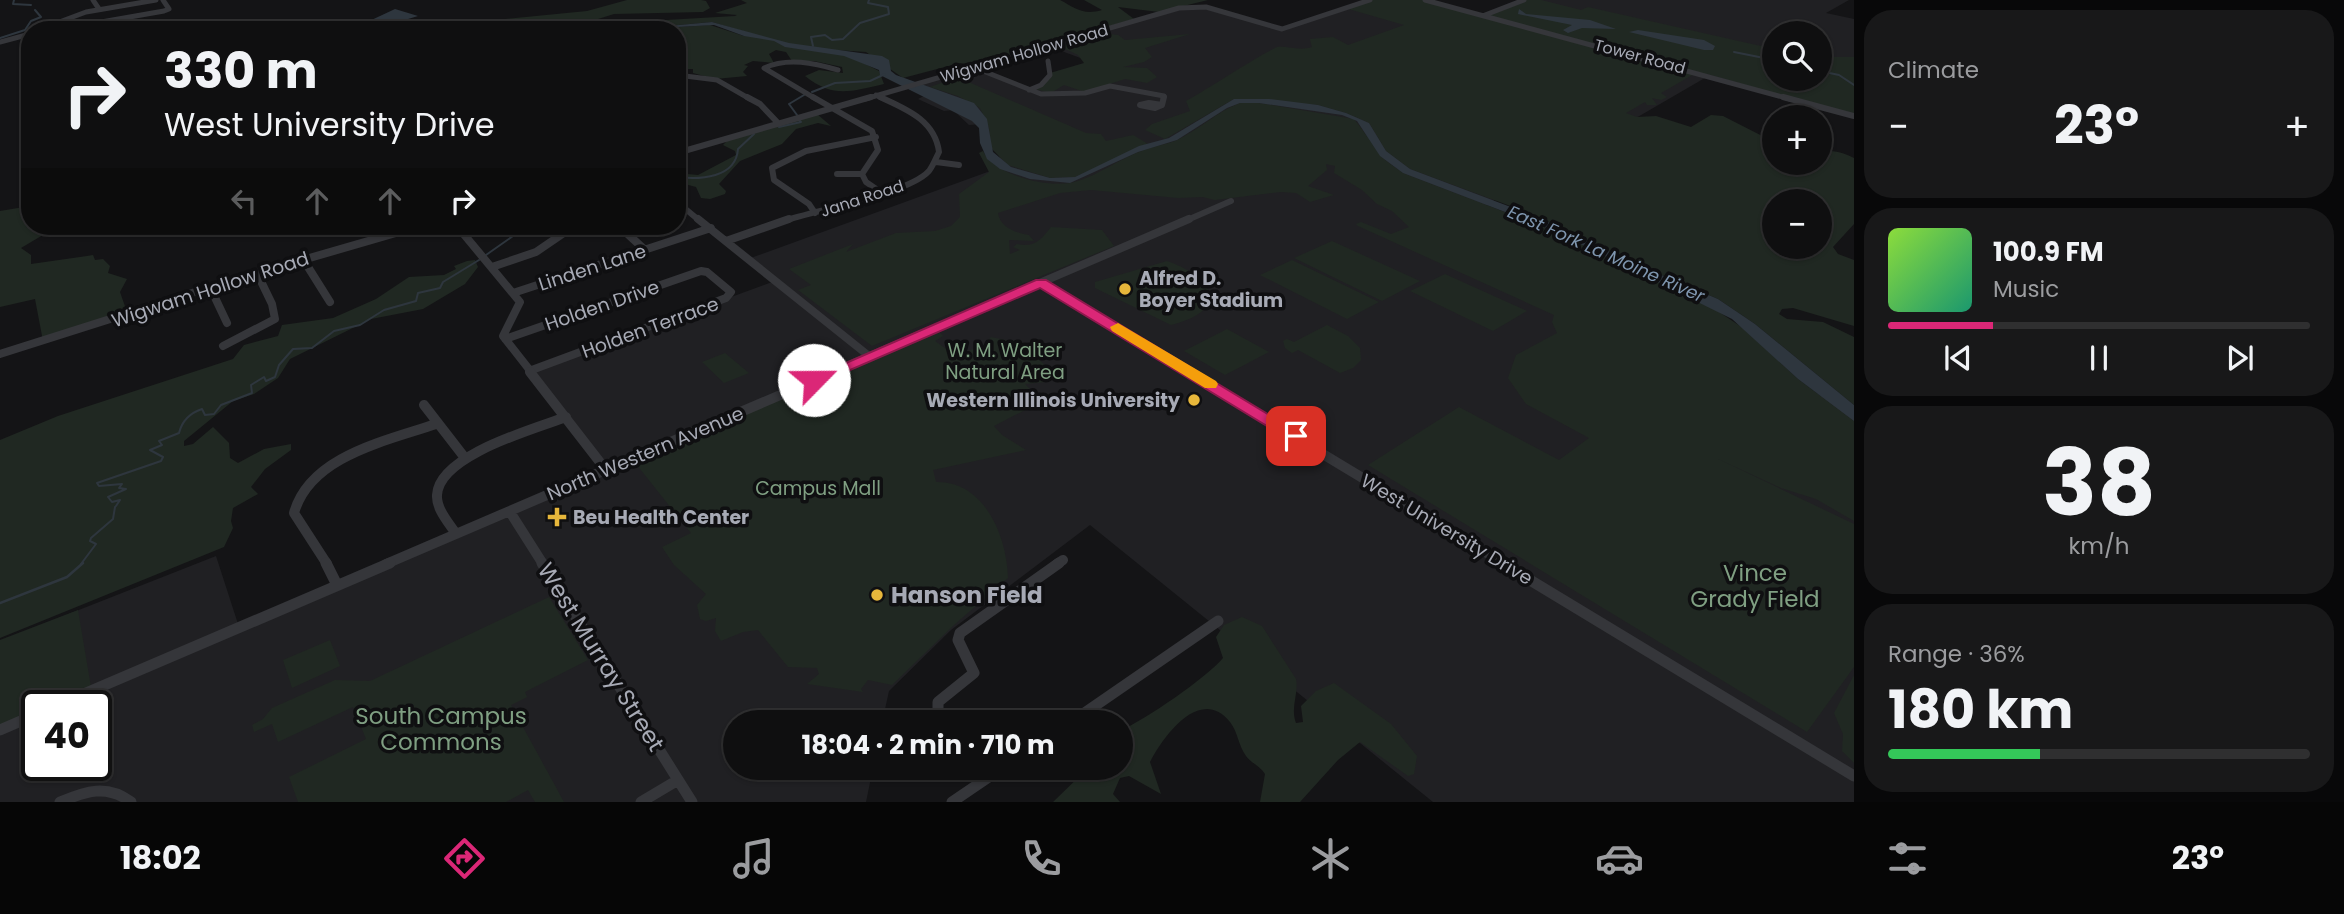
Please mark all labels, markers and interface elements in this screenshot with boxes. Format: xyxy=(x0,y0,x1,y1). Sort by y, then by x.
street label: Wigwam Hollow Road xyxy=(938,19,1111,88)
map controls xyxy=(1762,21,1832,259)
button: search xyxy=(1762,21,1832,91)
street label: Tower Road xyxy=(1592,33,1688,80)
text: 330 m xyxy=(164,37,318,105)
icon: right xyxy=(49,49,140,140)
text: Climate xyxy=(1888,54,1979,86)
text: 23° xyxy=(2054,89,2139,162)
text: − xyxy=(1888,100,1909,153)
text: + xyxy=(2284,100,2310,153)
text: West University Drive xyxy=(164,102,495,147)
button: + xyxy=(1762,105,1832,175)
street label: Jana Road xyxy=(818,174,907,223)
icon: left xyxy=(225,182,263,220)
icon: ahead xyxy=(298,182,336,220)
icon: ahead xyxy=(371,182,409,220)
icon: right xyxy=(444,182,482,220)
button: − xyxy=(1762,189,1832,259)
water label: East Fork La Moine River xyxy=(1504,199,1710,309)
text: 100.9 FM xyxy=(1993,234,2104,270)
street label: Linden Lane xyxy=(535,237,650,298)
street label: Wigwam Hollow Road xyxy=(108,245,312,334)
place label: Alfred D. Boyer Stadium xyxy=(1139,265,1283,314)
street label: Holden Drive xyxy=(541,273,663,338)
text: Music xyxy=(1993,273,2059,305)
marker: Alfred D. Boyer Stadium xyxy=(1117,281,1133,297)
street label: Holden Terrace xyxy=(578,290,723,365)
park label: W. M. Walter Natural Area xyxy=(945,337,1065,386)
icon: previous xyxy=(1939,339,1977,377)
icon: pause xyxy=(2080,339,2118,377)
icon: next xyxy=(2221,339,2259,377)
position arrow xyxy=(777,343,851,417)
place label: Western Illinois University xyxy=(926,387,1181,414)
marker: Western Illinois University xyxy=(1186,392,1202,408)
street label: North Western Avenue xyxy=(543,400,748,507)
pin xyxy=(1266,406,1326,466)
icon: arrive xyxy=(1277,417,1315,455)
text: 38 xyxy=(2042,419,2156,547)
street label: West University Drive xyxy=(1356,467,1538,592)
park label: Campus Mall xyxy=(755,475,881,502)
place label: Beu Health Center xyxy=(573,504,749,531)
marker: Beu Health Center xyxy=(547,507,567,527)
text: km/h xyxy=(2068,530,2130,562)
street label: West Murray Street xyxy=(530,557,672,757)
park label: Vince Grady Field xyxy=(1690,557,1820,615)
place label: Hanson Field xyxy=(891,579,1043,611)
marker: Hanson Field xyxy=(869,587,885,603)
text: Range · 36% xyxy=(1888,638,2025,670)
text: 180 km xyxy=(1888,673,2073,746)
speed limit sign: 40 xyxy=(21,690,112,781)
park label: South Campus Commons xyxy=(355,700,527,758)
text: 18:04 · 2 min · 710 m xyxy=(802,727,1054,763)
icon: directions xyxy=(440,834,489,883)
icon: music xyxy=(729,834,778,883)
icon: phone xyxy=(1017,834,1066,883)
icon: climate xyxy=(1306,834,1355,883)
icon: car xyxy=(1595,834,1644,883)
icon: filters xyxy=(1883,834,1932,883)
text: 18:02 xyxy=(120,835,201,880)
text: 23° xyxy=(2172,835,2224,880)

